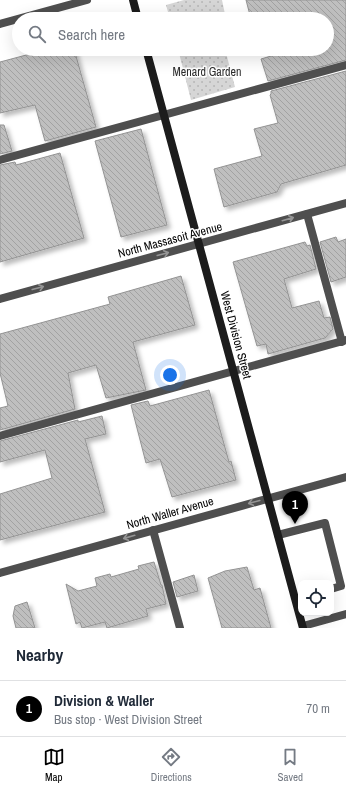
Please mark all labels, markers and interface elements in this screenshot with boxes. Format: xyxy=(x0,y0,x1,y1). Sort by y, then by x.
search box xyxy=(12,12,334,56)
icon: search xyxy=(26,23,48,45)
text: Search here xyxy=(58,24,125,45)
park label: Menard Garden xyxy=(173,64,241,80)
one-way arrow xyxy=(282,215,295,222)
street label: North Massasoit Avenue xyxy=(116,218,224,262)
one-way arrow xyxy=(156,250,169,257)
one-way arrow xyxy=(31,284,44,292)
street label: West Division Street xyxy=(217,289,255,381)
your location xyxy=(160,365,180,385)
pin: 1 xyxy=(282,491,308,524)
street label: North Waller Avenue xyxy=(125,493,215,533)
one-way arrow xyxy=(248,499,261,506)
one-way arrow xyxy=(123,534,136,541)
map controls xyxy=(298,580,334,616)
button: locate xyxy=(298,580,334,616)
text: Nearby xyxy=(16,643,63,666)
text: Division & Waller xyxy=(54,690,154,711)
text: 1 xyxy=(26,700,32,717)
text: 70 m xyxy=(306,700,330,717)
text: Bus stop · West Division Street xyxy=(54,711,202,728)
tab: Map xyxy=(43,746,65,784)
tab: Directions xyxy=(151,746,192,784)
tab: Saved xyxy=(278,746,303,784)

